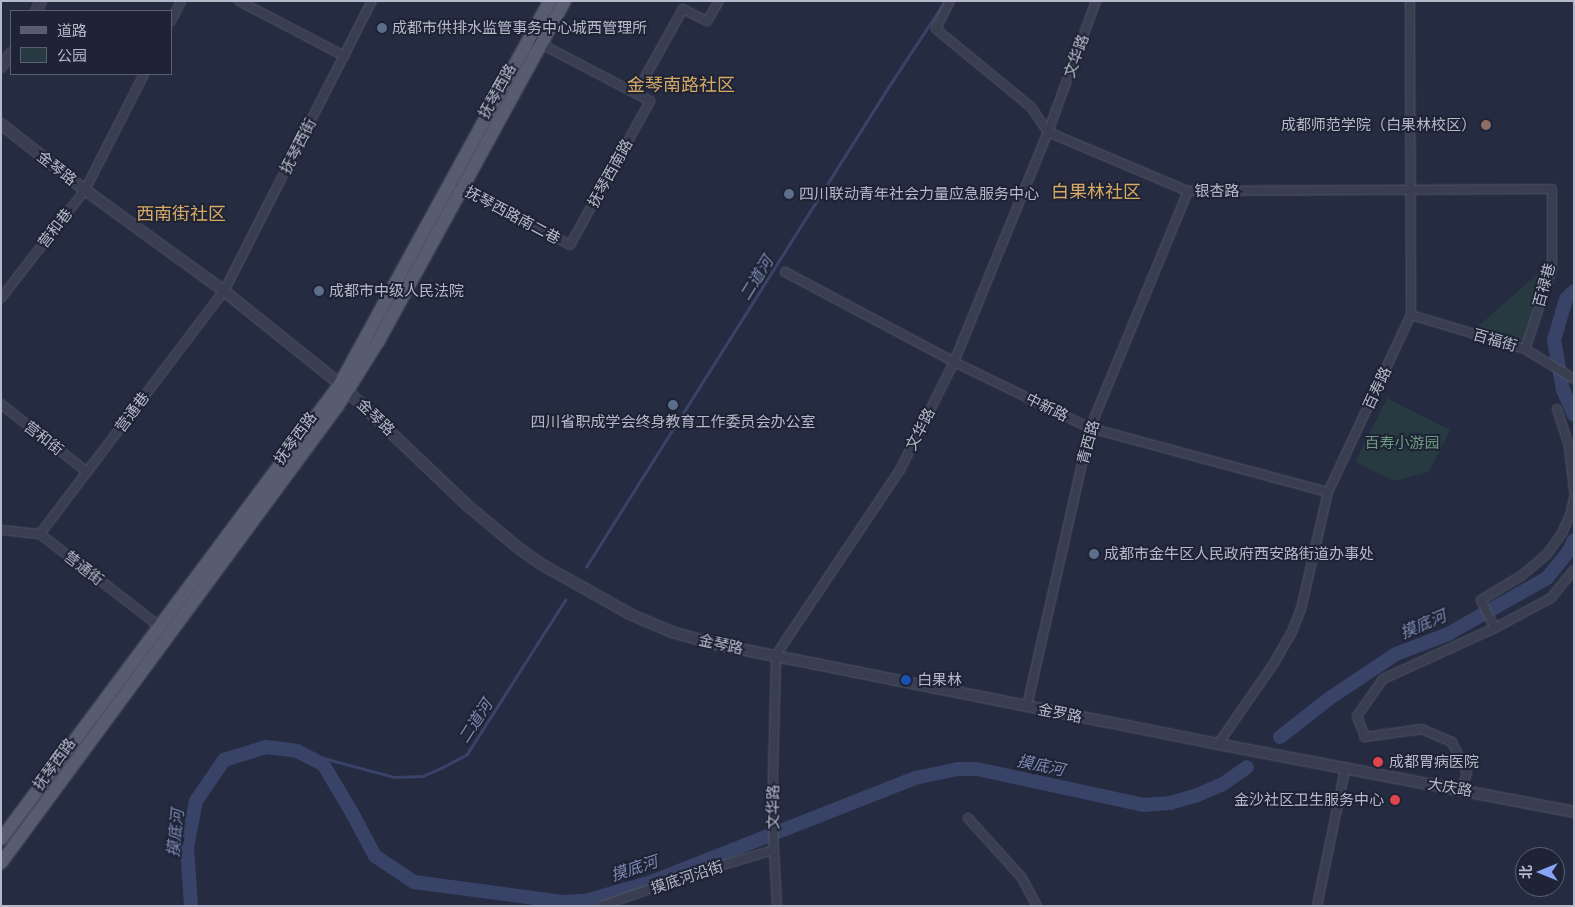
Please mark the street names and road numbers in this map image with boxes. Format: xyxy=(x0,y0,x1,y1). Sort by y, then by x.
street label: 文华路 xyxy=(1060,32,1092,80)
street label: 抚琴西路 xyxy=(475,60,519,122)
street label: 抚琴西街 xyxy=(276,115,320,177)
street label: 抚琴西南路 xyxy=(584,136,636,210)
street label: 金琴路 xyxy=(34,147,80,189)
street label: 抚琴西路南二巷 xyxy=(462,182,564,248)
street label: 银杏路 xyxy=(1195,182,1239,200)
street label: 营和巷 xyxy=(34,205,76,251)
street label: 百禄巷 xyxy=(1529,261,1559,309)
street label: 百福街 xyxy=(1471,325,1519,355)
street label: 百寿路 xyxy=(1359,364,1395,412)
street label: 营通巷 xyxy=(111,389,153,435)
street label: 中新路 xyxy=(1023,389,1071,425)
street label: 金琴路 xyxy=(354,395,398,439)
street label: 文华路 xyxy=(902,405,938,453)
street label: 抚琴西路 xyxy=(270,408,320,468)
street label: 营和街 xyxy=(21,417,67,459)
street label: 青西路 xyxy=(1073,418,1103,466)
street label: 营通街 xyxy=(61,547,107,589)
street label: 金琴路 xyxy=(697,631,745,657)
street label: 金罗路 xyxy=(1036,700,1084,726)
street label: 抚琴西路 xyxy=(29,734,79,794)
street label: 大庆路 xyxy=(1426,774,1474,800)
street label: 文华路 xyxy=(764,785,782,829)
street label: 摸底河沿街 xyxy=(649,857,725,897)

